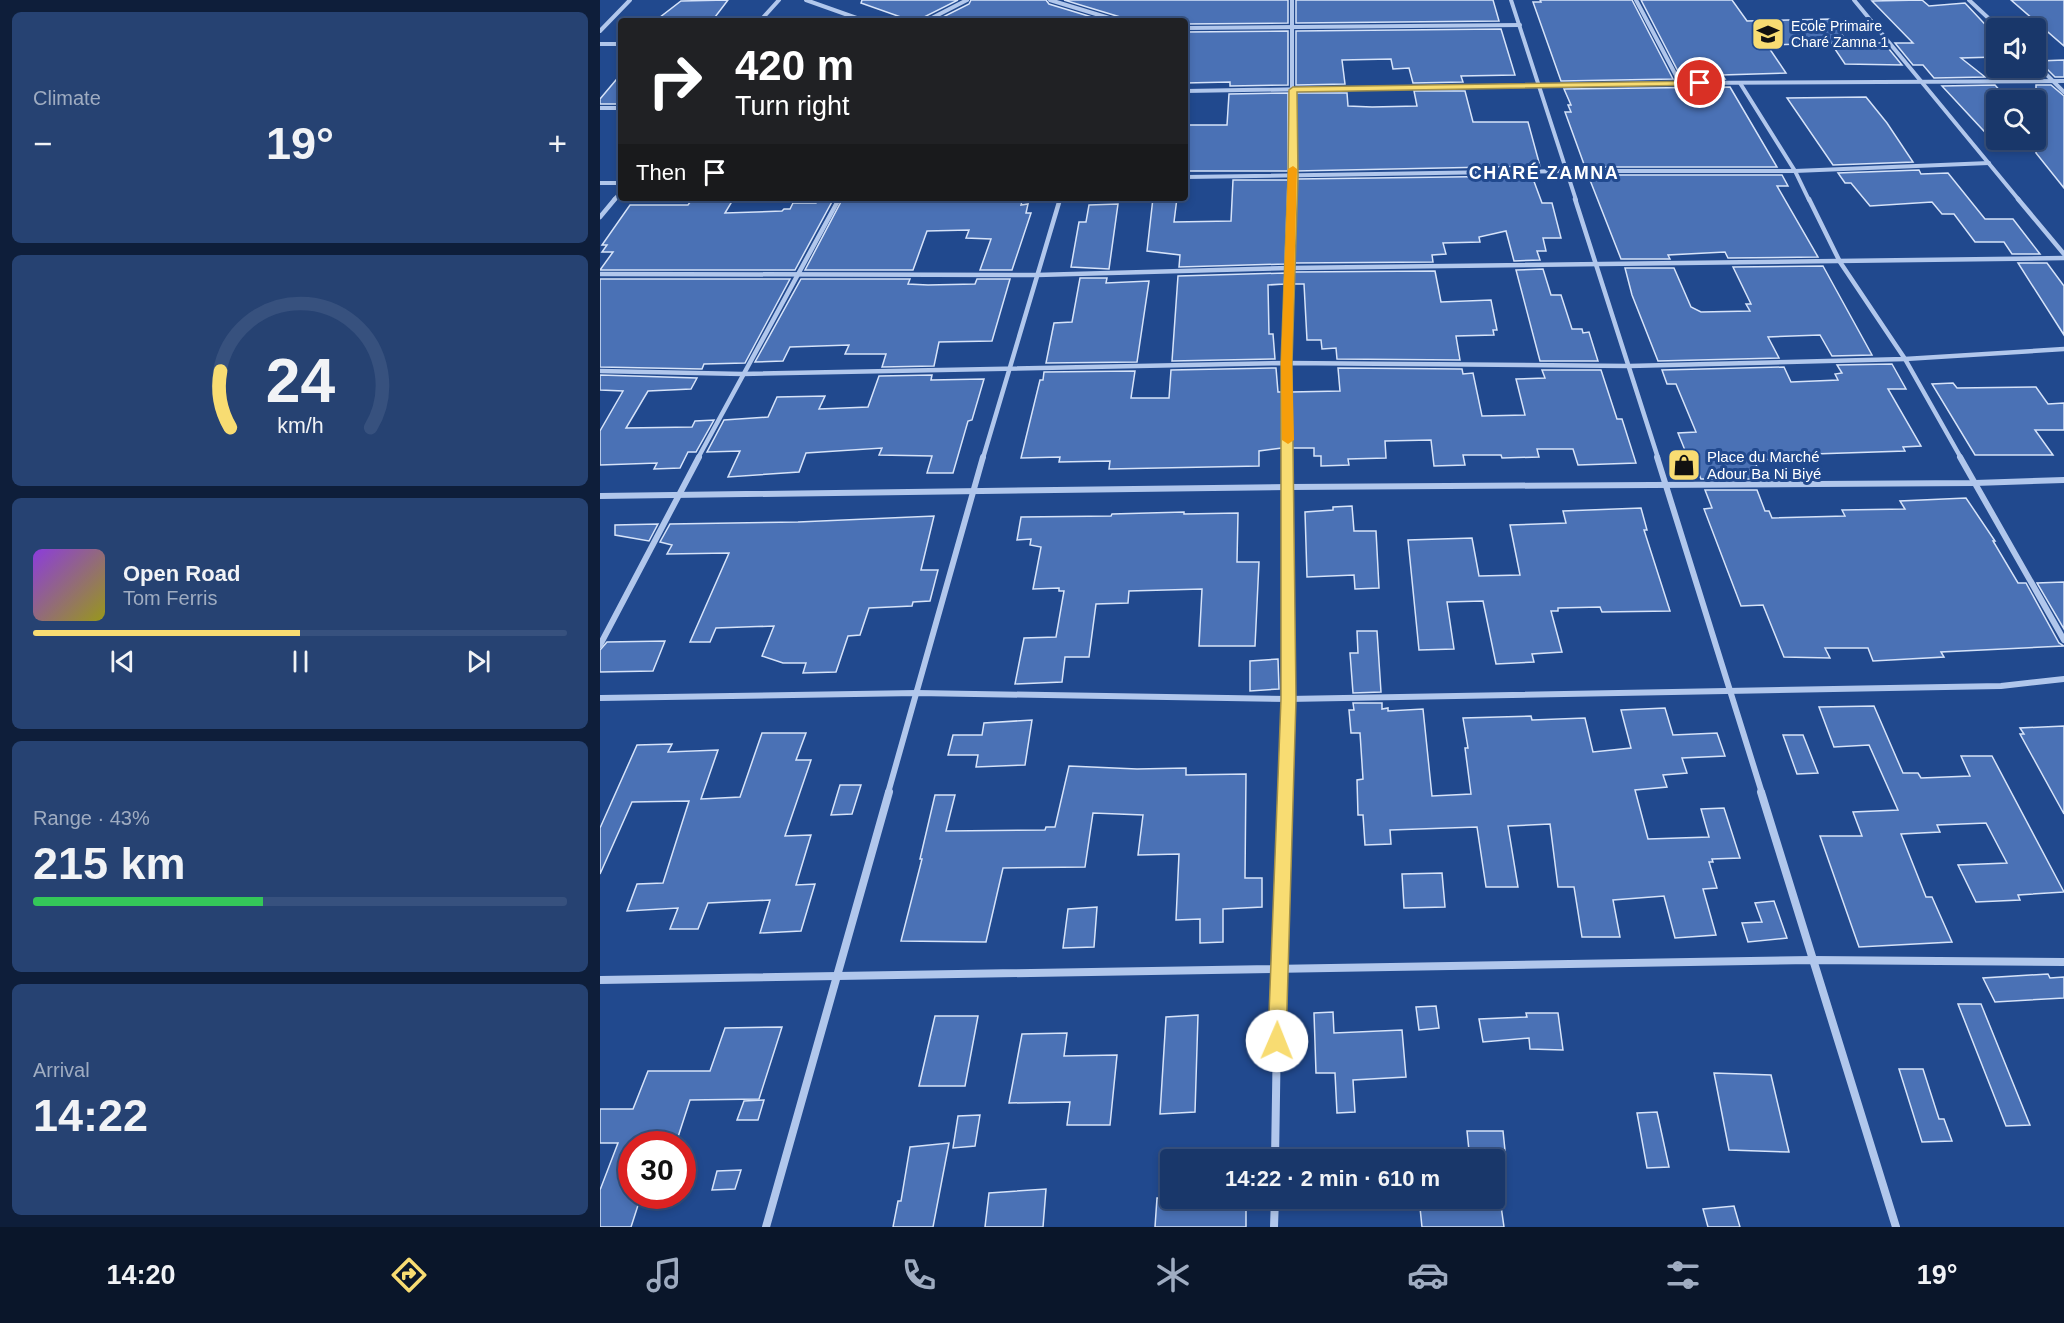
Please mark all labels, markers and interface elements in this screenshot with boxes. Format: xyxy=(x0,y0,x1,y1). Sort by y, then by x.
school or university icon: Ecole Primaire Charé Zamna 1 xyxy=(1750,16,1786,52)
place label: Ecole Primaire Charé Zamna 1 xyxy=(1791,18,1888,50)
map controls xyxy=(1986,18,2046,150)
button: sound xyxy=(1986,18,2046,78)
icon: right xyxy=(636,42,714,120)
text: 420 m xyxy=(735,42,854,89)
pin xyxy=(1674,57,1725,108)
icon: arrive xyxy=(1683,66,1716,99)
text: Climate xyxy=(33,87,101,109)
button: search xyxy=(1986,90,2046,150)
text: Turn right xyxy=(735,91,850,121)
text: 19° xyxy=(266,118,334,169)
text: − xyxy=(33,125,52,162)
text: + xyxy=(548,125,567,162)
icon: arrive xyxy=(698,156,731,189)
text: Then xyxy=(636,160,686,185)
district label: CHARÉ ZAMNA xyxy=(1469,162,1619,183)
text: 24 xyxy=(265,346,335,415)
text: km/h xyxy=(277,414,323,438)
shop icon: Place du Marché Adour Ba Ni Biyé xyxy=(1666,447,1702,483)
place label: Place du Marché Adour Ba Ni Biyé xyxy=(1707,448,1821,482)
text: Open Road xyxy=(123,561,240,586)
text: Tom Ferris xyxy=(123,587,217,609)
icon: previous xyxy=(106,645,139,678)
icon: pause xyxy=(284,645,317,678)
icon: next xyxy=(462,645,495,678)
text: Range · 43% xyxy=(33,807,150,829)
text: 215 km xyxy=(33,838,186,889)
position arrow xyxy=(1245,1009,1309,1073)
text: Arrival xyxy=(33,1059,90,1081)
text: 14:22 xyxy=(33,1090,148,1141)
speed limit sign: 30 xyxy=(618,1131,696,1209)
text: 14:22 · 2 min · 610 m xyxy=(1225,1166,1440,1191)
icon: directions xyxy=(388,1254,430,1296)
icon: music xyxy=(643,1254,685,1296)
icon: phone xyxy=(898,1254,940,1296)
icon: climate xyxy=(1152,1254,1194,1296)
icon: car xyxy=(1407,1254,1449,1296)
icon: filters xyxy=(1662,1254,1704,1296)
text: 14:20 xyxy=(106,1260,175,1290)
text: 19° xyxy=(1917,1260,1958,1290)

